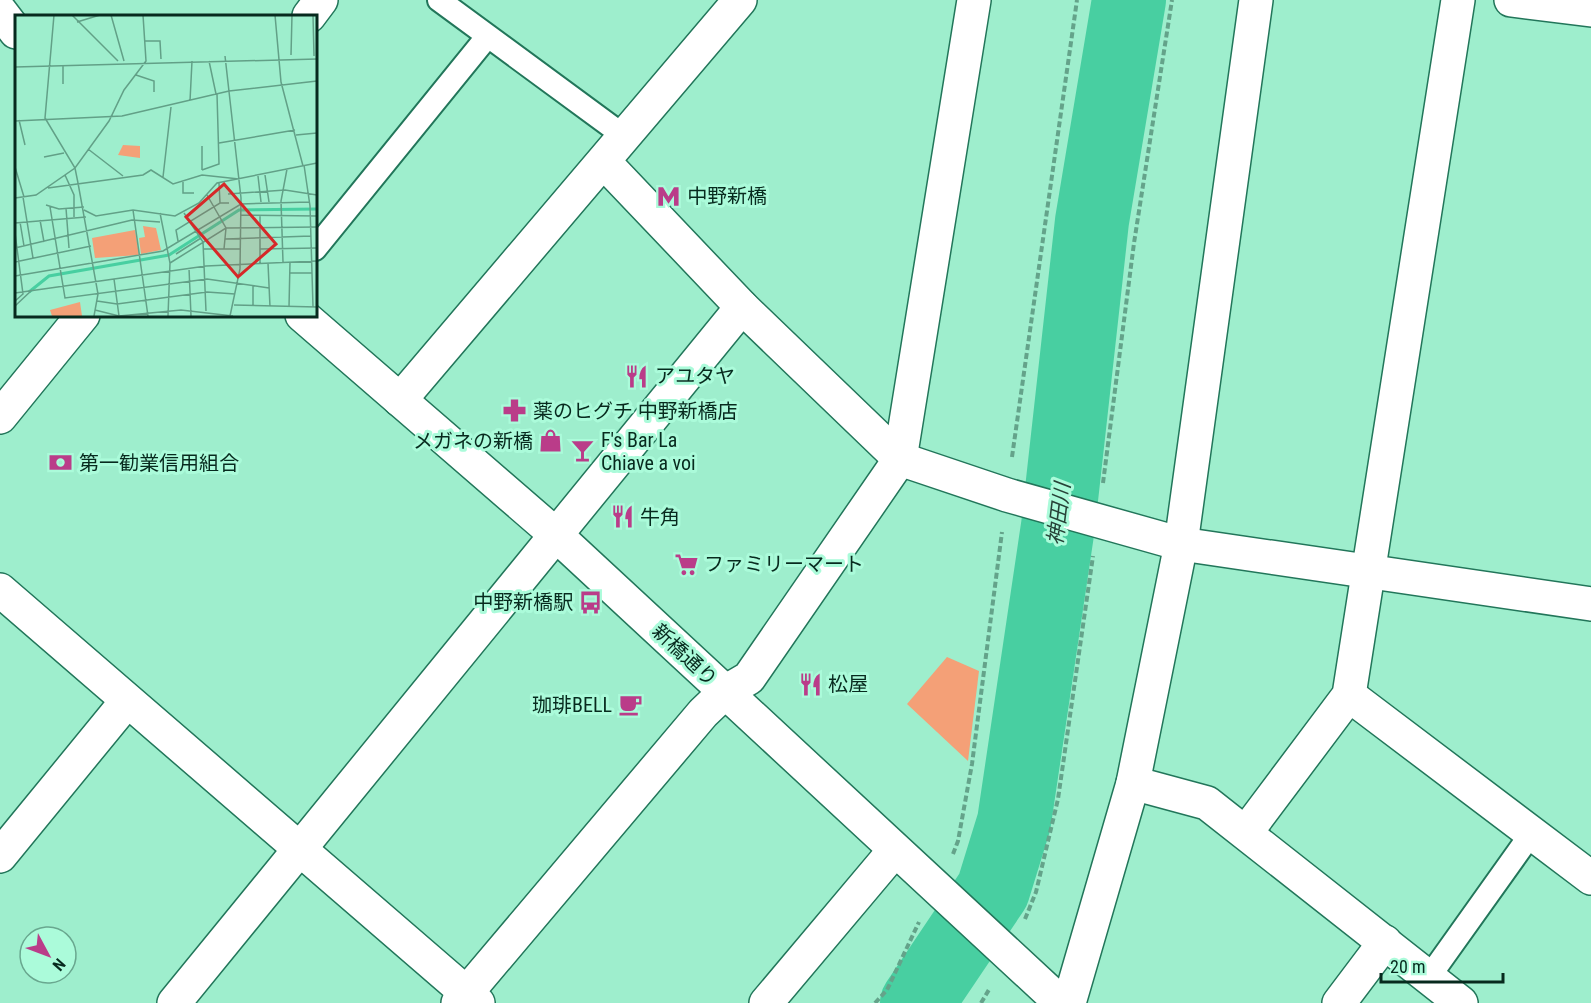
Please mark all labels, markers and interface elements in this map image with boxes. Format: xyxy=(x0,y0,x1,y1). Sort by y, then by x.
inset map xyxy=(15,15,316,316)
metro station icon: 中野新橋 xyxy=(656,183,682,209)
place label: 中野新橋 xyxy=(687,184,767,208)
restaurant icon: アユタヤ xyxy=(624,363,650,389)
place label: アユタヤ xyxy=(655,364,735,388)
pharmacy icon: 薬のヒグチ 中野新橋店 xyxy=(502,398,528,424)
place label: 薬のヒグチ 中野新橋店 xyxy=(533,399,738,423)
shop icon: メガネの新橋 xyxy=(538,428,564,454)
place label: F's Bar La Chiave a voi xyxy=(601,428,696,475)
place label: メガネの新橋 xyxy=(413,429,533,453)
bar icon: F's Bar La Chiave a voi xyxy=(570,438,596,464)
bank icon: 第一勧業信用組合 xyxy=(48,450,74,476)
place label: 第一勧業信用組合 xyxy=(79,451,239,475)
water label: 神田川 xyxy=(1043,479,1075,547)
restaurant icon: 牛角 xyxy=(609,504,635,530)
place label: 牛角 xyxy=(640,505,680,529)
supermarket icon: ファミリーマート xyxy=(673,551,699,577)
place label: ファミリーマート xyxy=(704,552,864,576)
bus stop icon: 中野新橋駅 xyxy=(578,589,604,615)
place label: 中野新橋駅 xyxy=(473,590,573,614)
street label: 新橋通り xyxy=(648,619,722,691)
restaurant icon: 松屋 xyxy=(797,671,823,697)
place label: 松屋 xyxy=(828,672,868,696)
cafe icon: 珈琲BELL xyxy=(617,692,643,718)
place label: 珈琲BELL xyxy=(532,693,612,717)
north arrow xyxy=(18,925,78,985)
scale bar xyxy=(1381,946,1502,984)
text: N xyxy=(49,955,69,974)
text: 20 m xyxy=(1390,956,1425,977)

